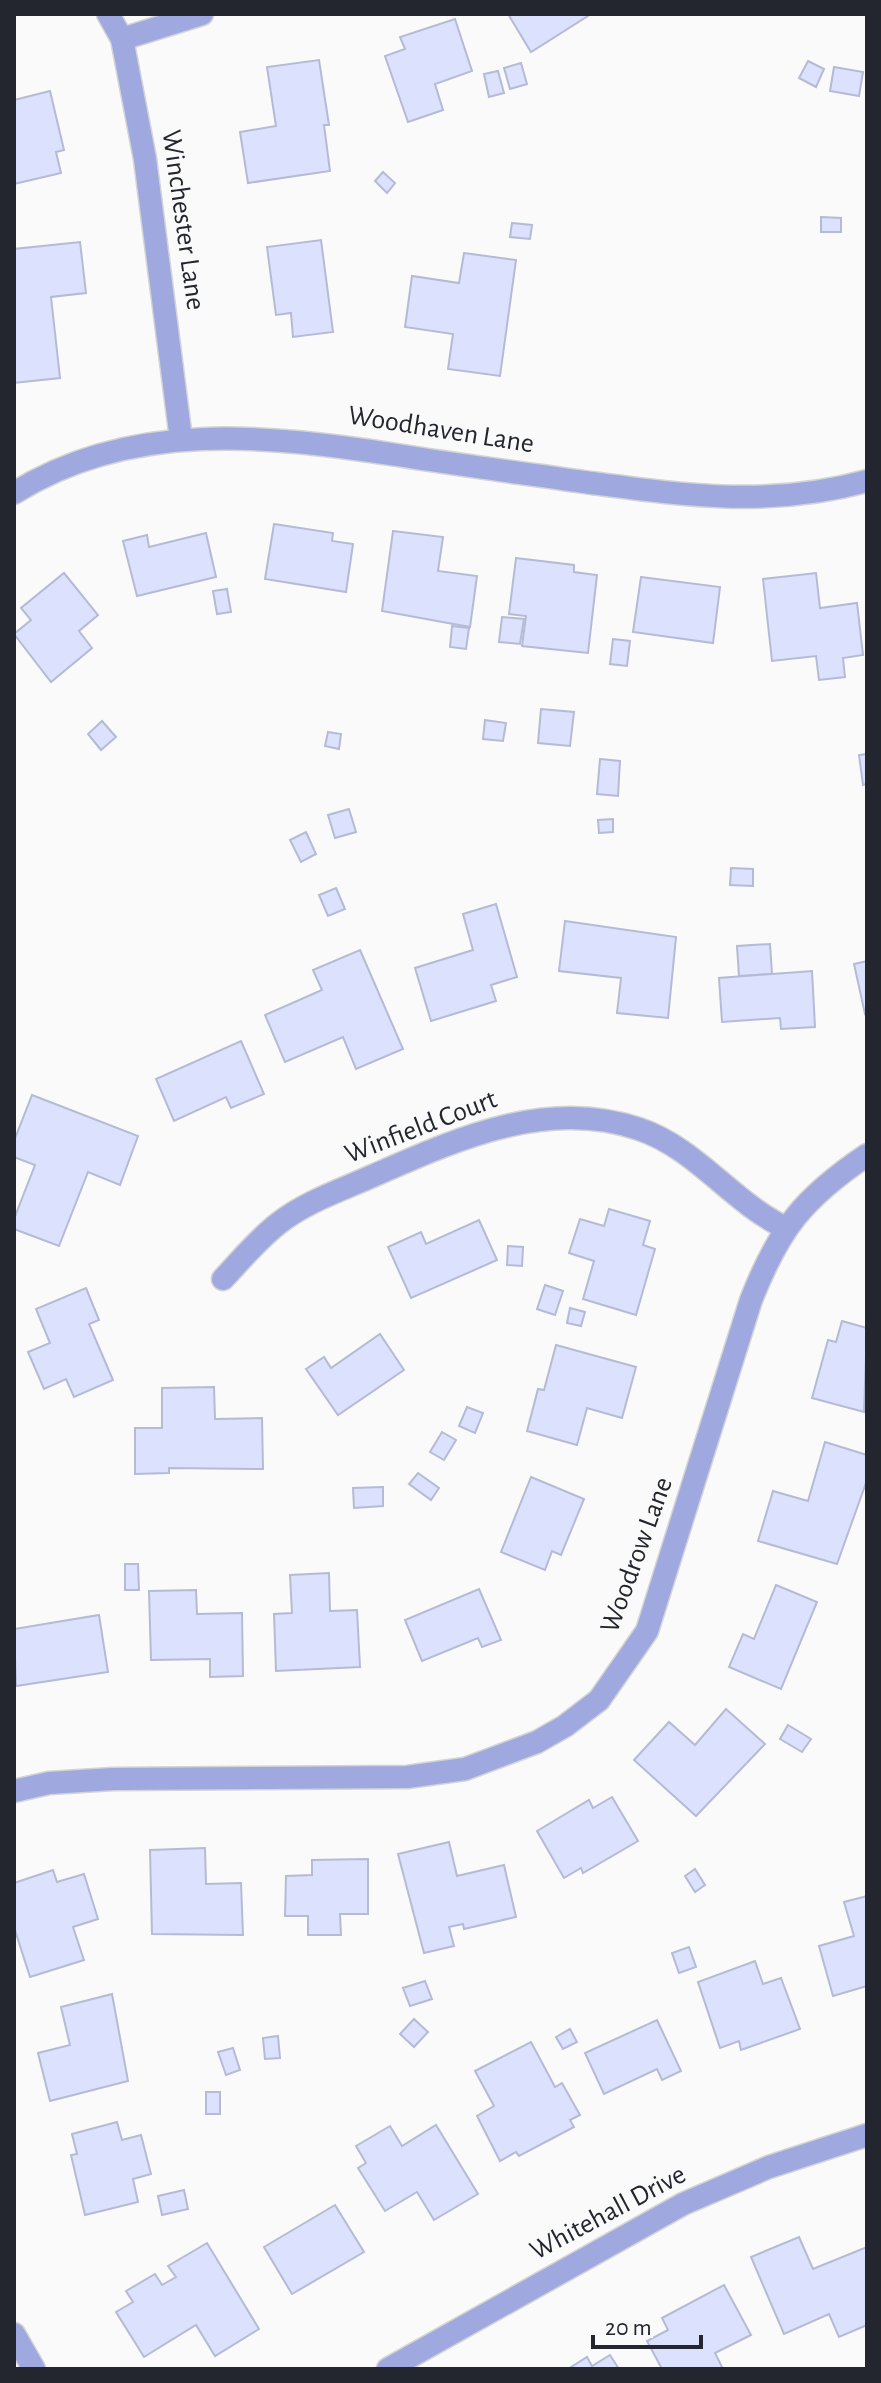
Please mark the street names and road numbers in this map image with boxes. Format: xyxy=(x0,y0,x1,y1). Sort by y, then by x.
street label: Winchester Lane xyxy=(156,128,210,312)
street label: Woodhaven Lane xyxy=(346,401,536,459)
street label: Winfield Court xyxy=(341,1085,501,1169)
street label: Woodrow Lane xyxy=(596,1473,678,1637)
street label: Whitehall Drive xyxy=(526,2160,690,2266)

